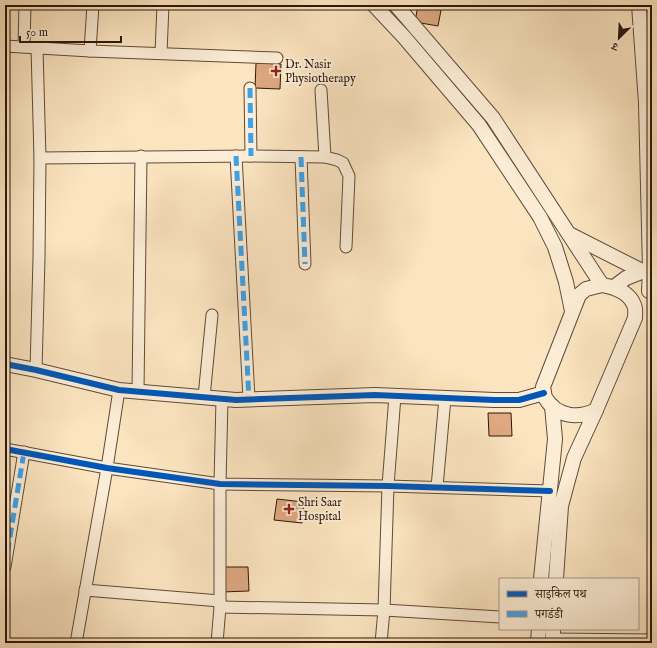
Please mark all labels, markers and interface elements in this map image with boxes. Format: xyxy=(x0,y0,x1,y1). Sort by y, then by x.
scale bar xyxy=(20,18,121,44)
north arrow xyxy=(599,18,639,58)
text: 50 m xyxy=(26,25,48,40)
text: उ xyxy=(609,38,622,54)
place label: Dr. Nasir Physiotherapy xyxy=(285,57,356,87)
marker: Dr. Nasir Physiotherapy xyxy=(270,65,282,77)
place label: Shri Saar Hospital xyxy=(298,495,342,525)
marker: Shri Saar Hospital xyxy=(283,503,295,515)
legend xyxy=(499,578,639,630)
text: साइकिल पथ xyxy=(534,586,587,602)
text: पगडंडी xyxy=(534,607,564,622)

